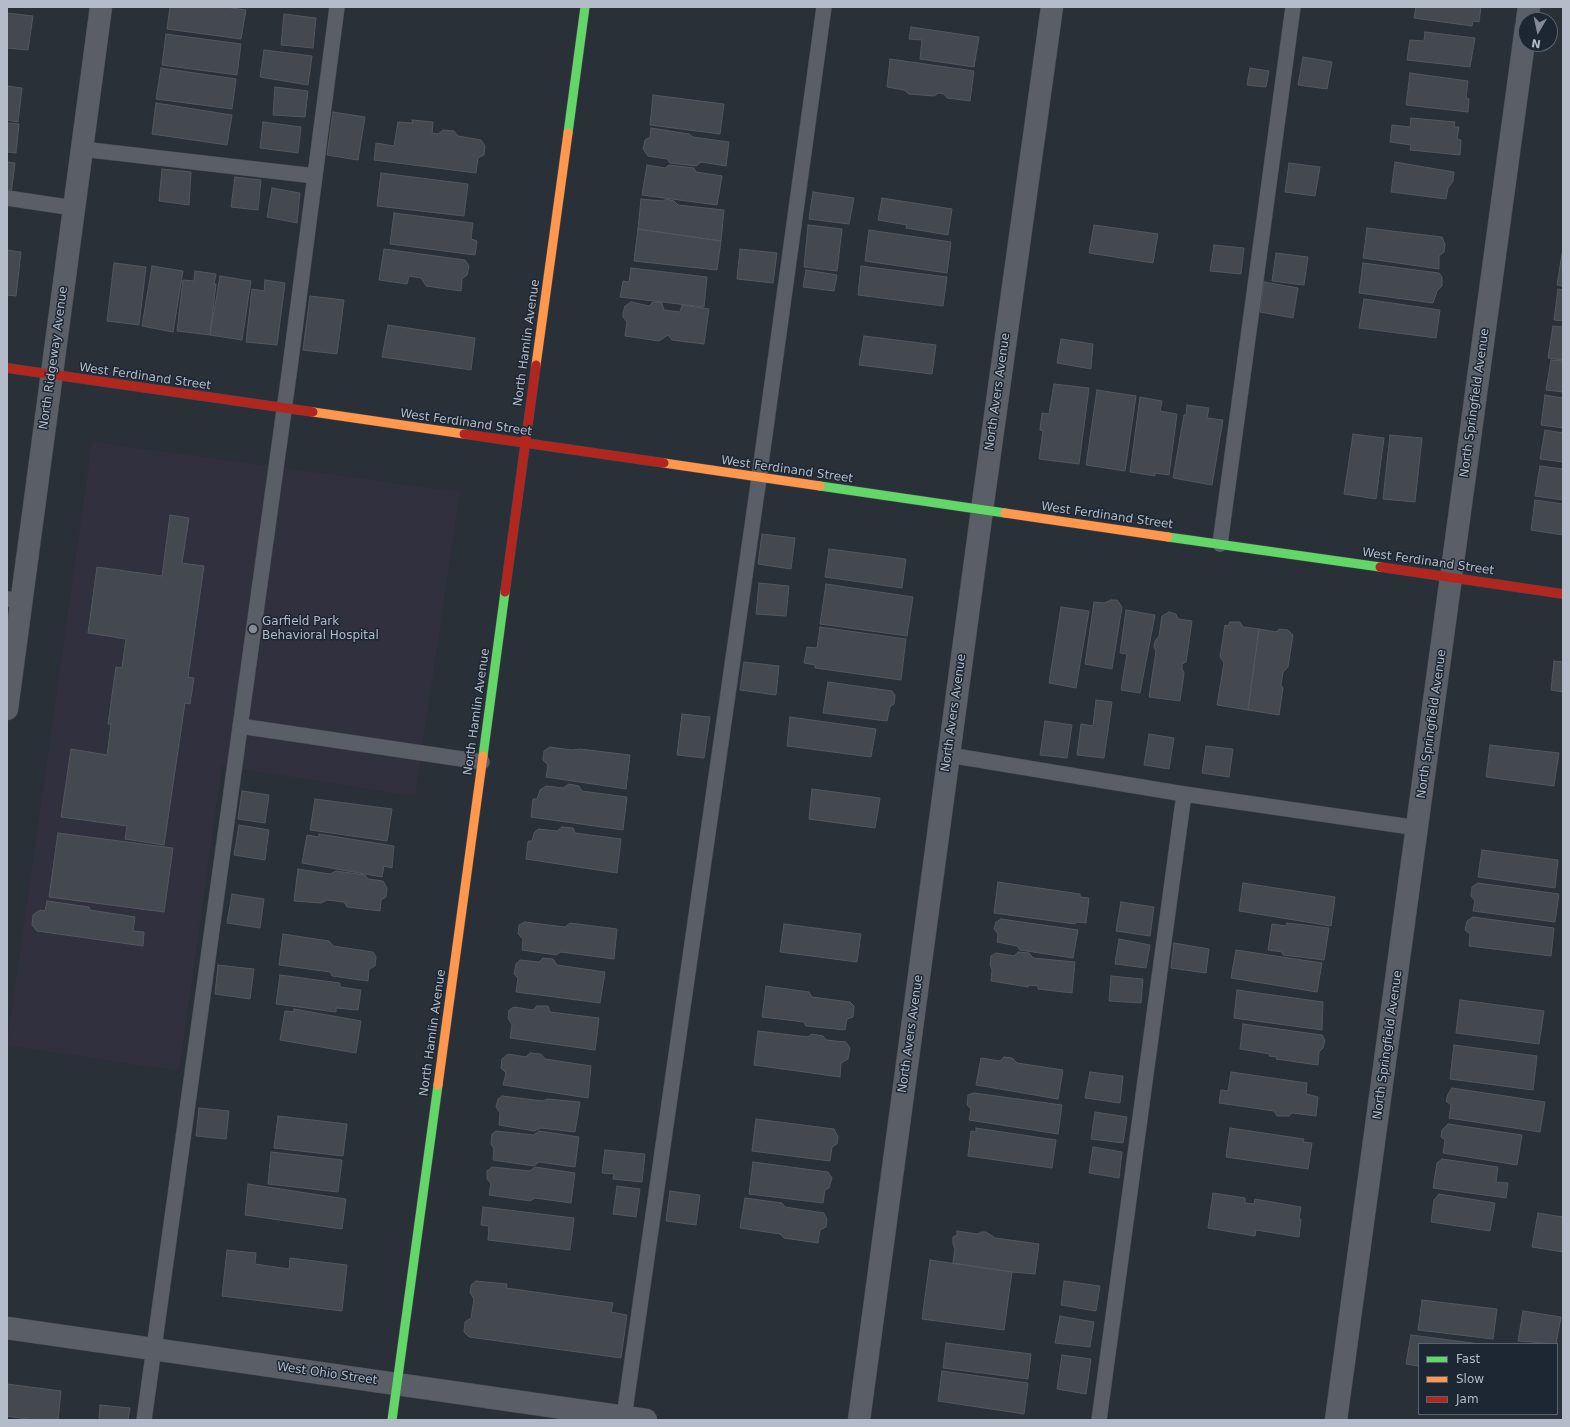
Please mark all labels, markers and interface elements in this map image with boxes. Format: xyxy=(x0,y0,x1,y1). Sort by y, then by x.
north arrow xyxy=(1518,12,1558,52)
text: N xyxy=(1531,36,1542,50)
street label: North Hamlin Avenue xyxy=(511,279,543,407)
street label: North Ridgeway Avenue xyxy=(37,286,71,430)
street label: North Springfield Avenue xyxy=(1457,328,1493,478)
street label: North Avers Avenue xyxy=(983,332,1013,452)
street label: West Ferdinand Street xyxy=(78,361,212,393)
street label: West Ferdinand Street xyxy=(399,407,533,439)
street label: West Ferdinand Street xyxy=(720,454,854,486)
street label: West Ferdinand Street xyxy=(1040,500,1174,532)
street label: West Ferdinand Street xyxy=(1361,546,1495,578)
place label: Garfield Park Behavioral Hospital xyxy=(262,615,379,643)
marker: Garfield Park Behavioral Hospital xyxy=(247,623,259,635)
street label: North Hamlin Avenue xyxy=(461,648,493,776)
street label: North Springfield Avenue xyxy=(1414,649,1450,799)
street label: North Avers Avenue xyxy=(939,653,969,773)
street label: North Hamlin Avenue xyxy=(417,969,449,1097)
street label: North Springfield Avenue xyxy=(1370,970,1406,1120)
street label: North Avers Avenue xyxy=(896,974,926,1094)
legend xyxy=(1418,1343,1558,1415)
text: Fast xyxy=(1456,1352,1480,1366)
street label: West Ohio Street xyxy=(276,1360,378,1388)
text: Slow xyxy=(1456,1372,1484,1386)
text: Jam xyxy=(1456,1392,1479,1406)

